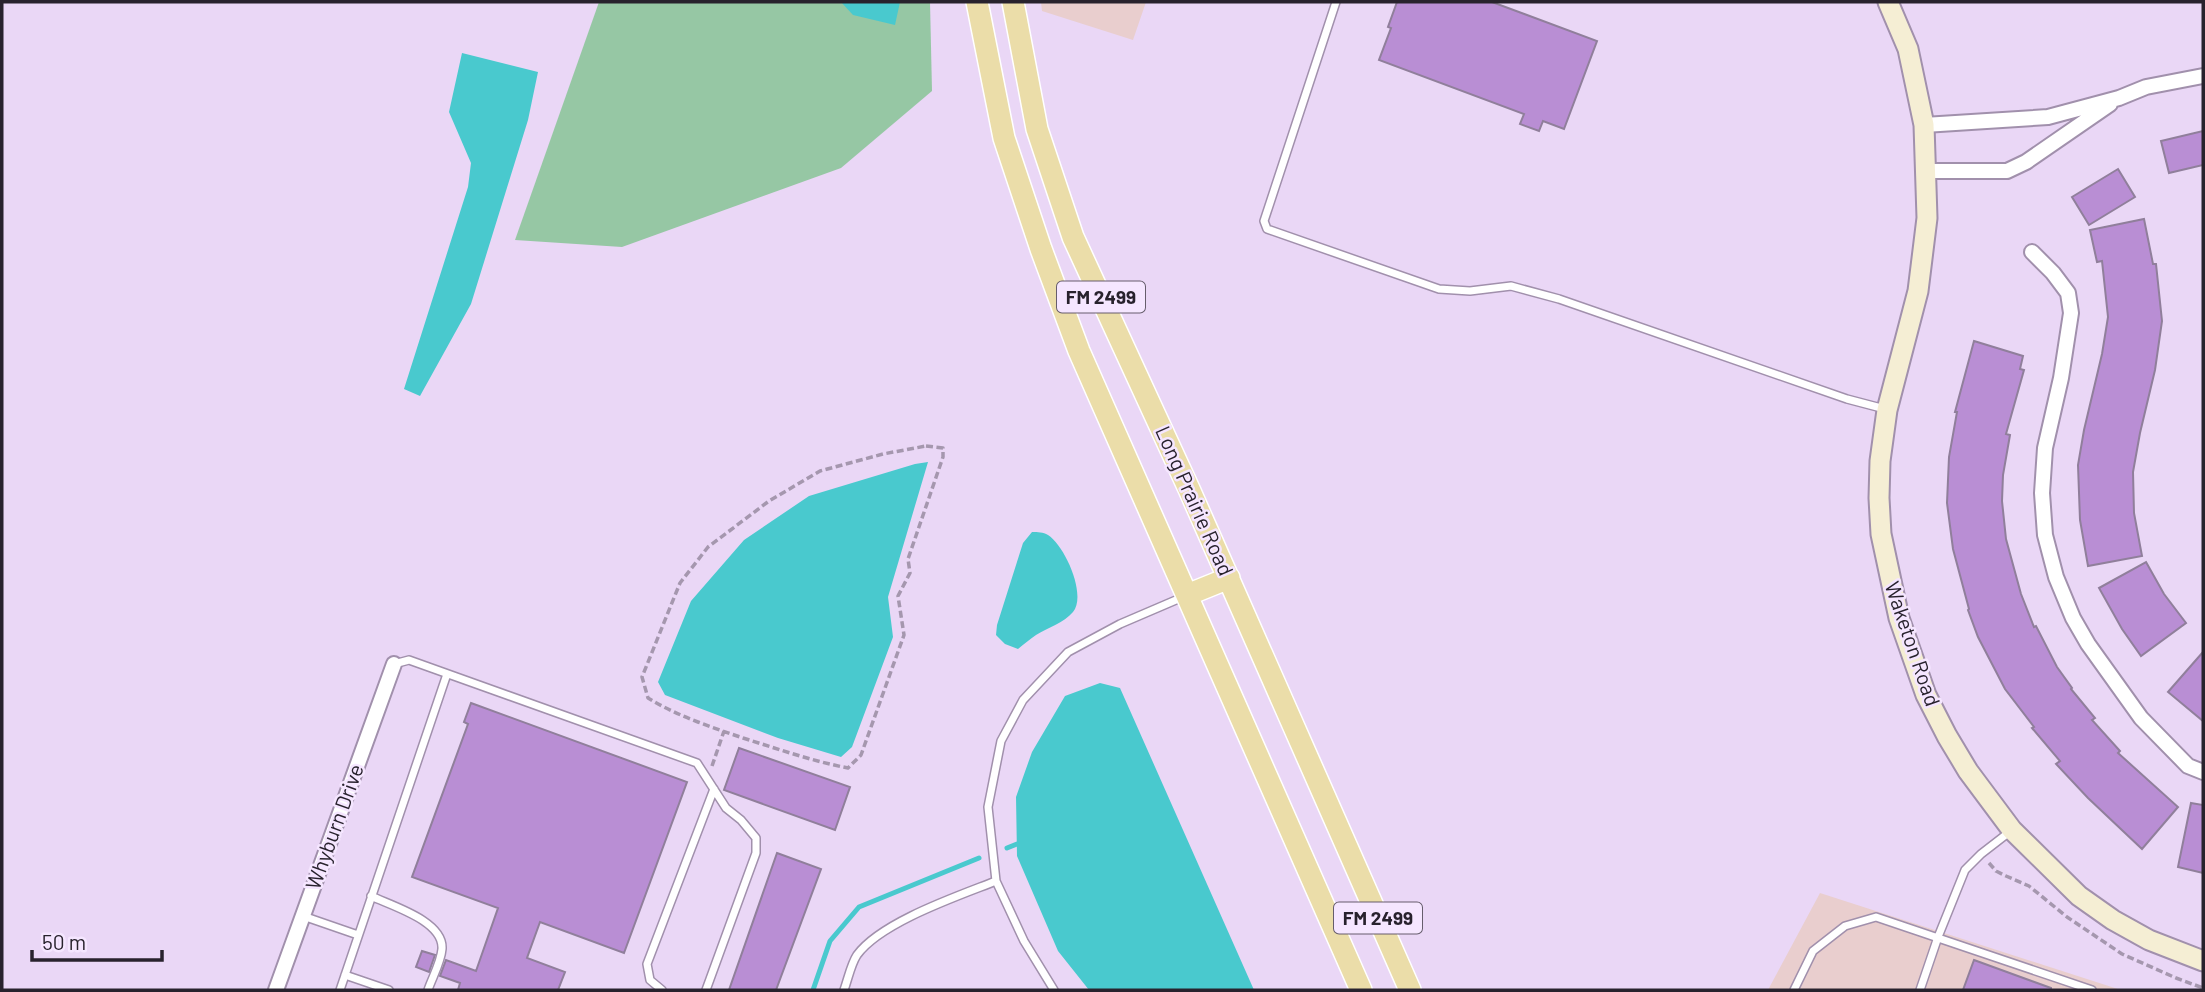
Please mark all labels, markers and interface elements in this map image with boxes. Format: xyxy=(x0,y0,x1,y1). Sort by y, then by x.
road number: FM 2499 xyxy=(1057,282,1145,312)
street label: Long Prairie Road xyxy=(1151,422,1240,579)
street label: Waketon Road xyxy=(1880,578,1946,709)
street label: Whyburn Drive xyxy=(299,760,368,893)
road number: FM 2499 xyxy=(1334,902,1422,934)
scale bar xyxy=(32,918,161,962)
text: 50 m xyxy=(42,929,86,954)

